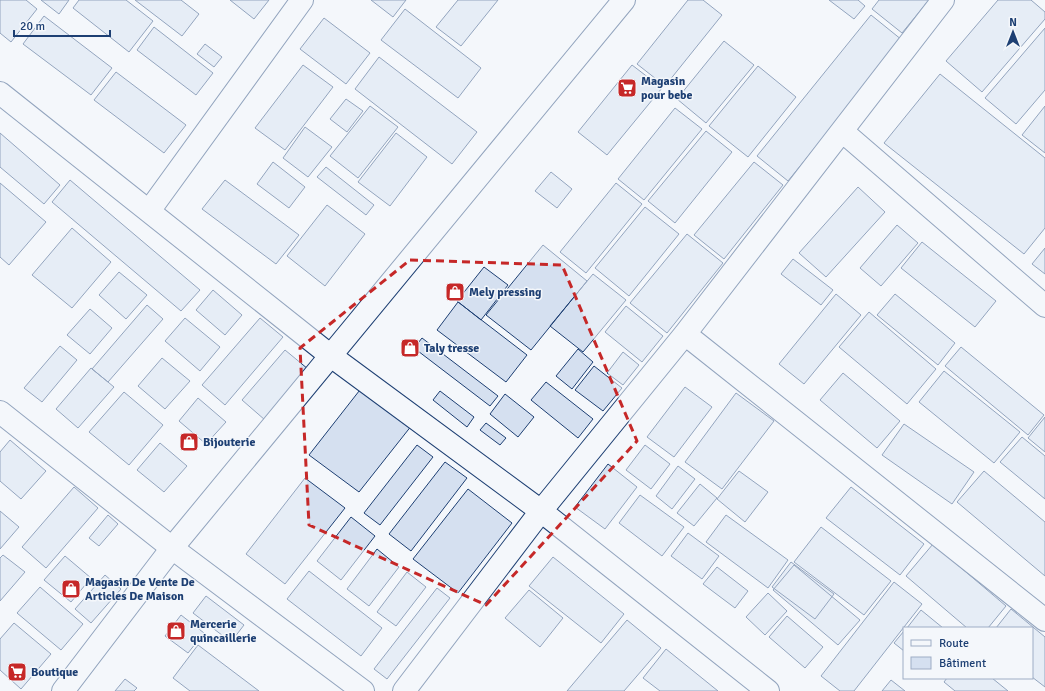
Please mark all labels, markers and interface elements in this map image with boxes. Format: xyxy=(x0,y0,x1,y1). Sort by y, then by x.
scale bar xyxy=(14,12,110,38)
north arrow xyxy=(993,12,1033,52)
text: N xyxy=(1009,16,1017,29)
text: 20 m xyxy=(20,19,45,34)
place label: Magasin pour bebe xyxy=(641,74,693,103)
supermarket icon: Magasin pour bebe xyxy=(616,77,638,99)
shop icon: Mely pressing xyxy=(444,281,466,303)
place label: Mely pressing xyxy=(469,285,542,300)
shop icon: Taly tresse xyxy=(399,337,421,359)
place label: Taly tresse xyxy=(424,341,479,356)
shop icon: Bijouterie xyxy=(178,431,200,453)
place label: Bijouterie xyxy=(203,435,255,450)
place label: Magasin De Vente De Articles De Maison xyxy=(85,575,195,604)
shop icon: Magasin De Vente De Articles De Maison xyxy=(60,578,82,600)
place label: Mercerie quincaillerie xyxy=(190,617,256,646)
shop icon: Mercerie quincaillerie xyxy=(165,620,187,642)
legend xyxy=(903,627,1033,679)
text: Route xyxy=(939,636,969,651)
text: Bâtiment xyxy=(939,656,986,671)
supermarket icon: Boutique xyxy=(6,661,28,683)
place label: Boutique xyxy=(31,665,78,680)

